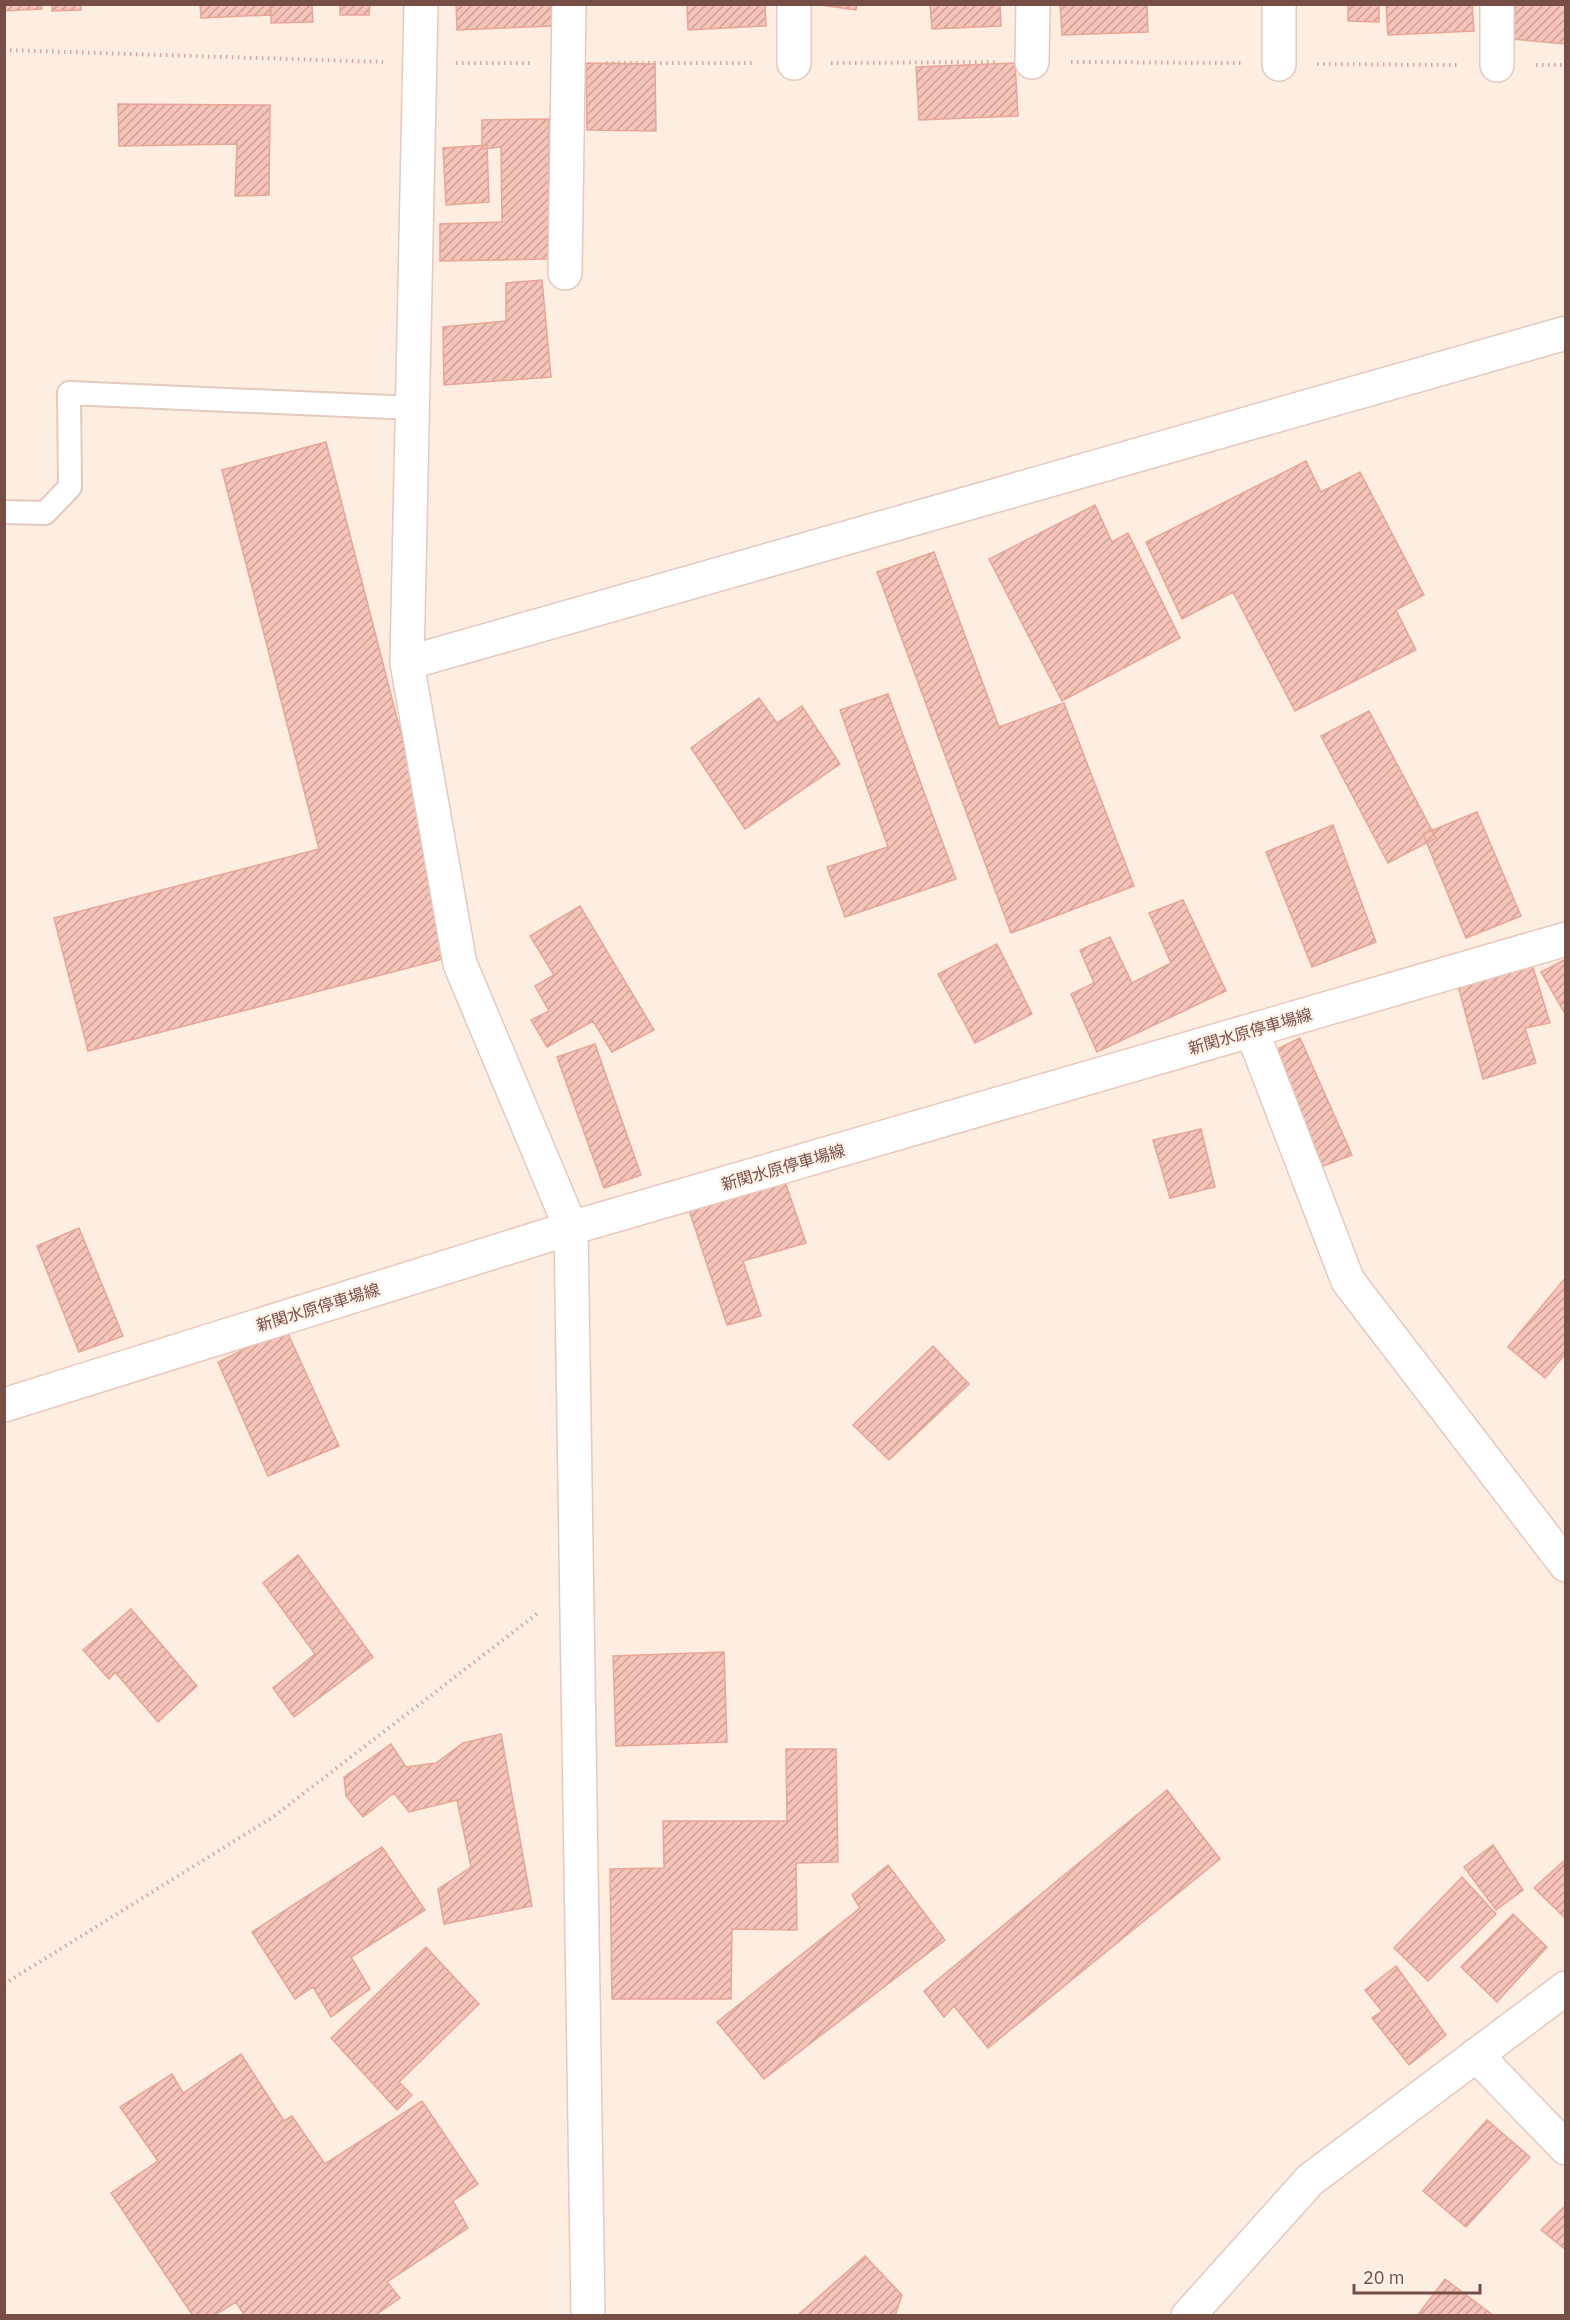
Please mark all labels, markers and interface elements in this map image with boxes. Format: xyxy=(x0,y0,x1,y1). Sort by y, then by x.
street label: 新関水原停車場線 xyxy=(1186,1004,1314,1058)
street label: 新関水原停車場線 xyxy=(719,1140,847,1194)
street label: 新関水原停車場線 xyxy=(254,1279,382,1335)
scale bar xyxy=(1354,2257,1480,2295)
text: 20 m xyxy=(1363,2266,1405,2289)

